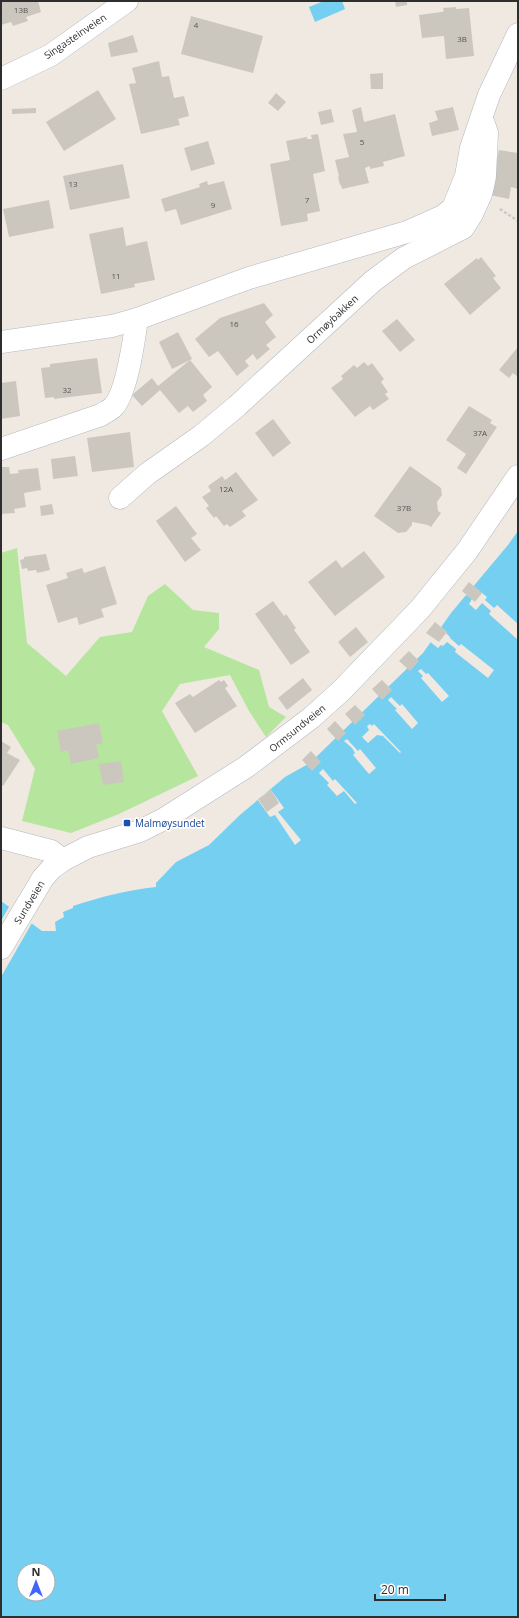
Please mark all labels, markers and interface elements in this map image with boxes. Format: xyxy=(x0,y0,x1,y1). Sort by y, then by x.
house number: 13B xyxy=(14,4,28,15)
street label: Singasteinveien xyxy=(41,10,109,62)
house number: 4 xyxy=(194,19,199,30)
house number: 3B xyxy=(457,33,467,44)
house number: 5 xyxy=(360,136,365,147)
house number: 13 xyxy=(68,178,78,189)
house number: 7 xyxy=(305,194,310,205)
house number: 9 xyxy=(211,199,216,210)
house number: 11 xyxy=(111,270,121,281)
street label: Ormøybakken xyxy=(303,291,361,347)
house number: 16 xyxy=(229,318,239,329)
house number: 32 xyxy=(62,384,72,395)
house number: 37A xyxy=(473,427,488,438)
house number: 12A xyxy=(219,483,234,494)
house number: 37B xyxy=(397,502,411,513)
street label: Ormsundveien xyxy=(266,701,328,755)
place label: Malmøysundet xyxy=(135,816,205,830)
marker: Malmøysundet xyxy=(122,818,132,828)
street label: Sundveien xyxy=(10,878,48,926)
north arrow xyxy=(16,1562,56,1602)
text: N xyxy=(32,1564,40,1579)
scale bar xyxy=(375,1576,445,1602)
text: 20 m xyxy=(381,1581,409,1598)

